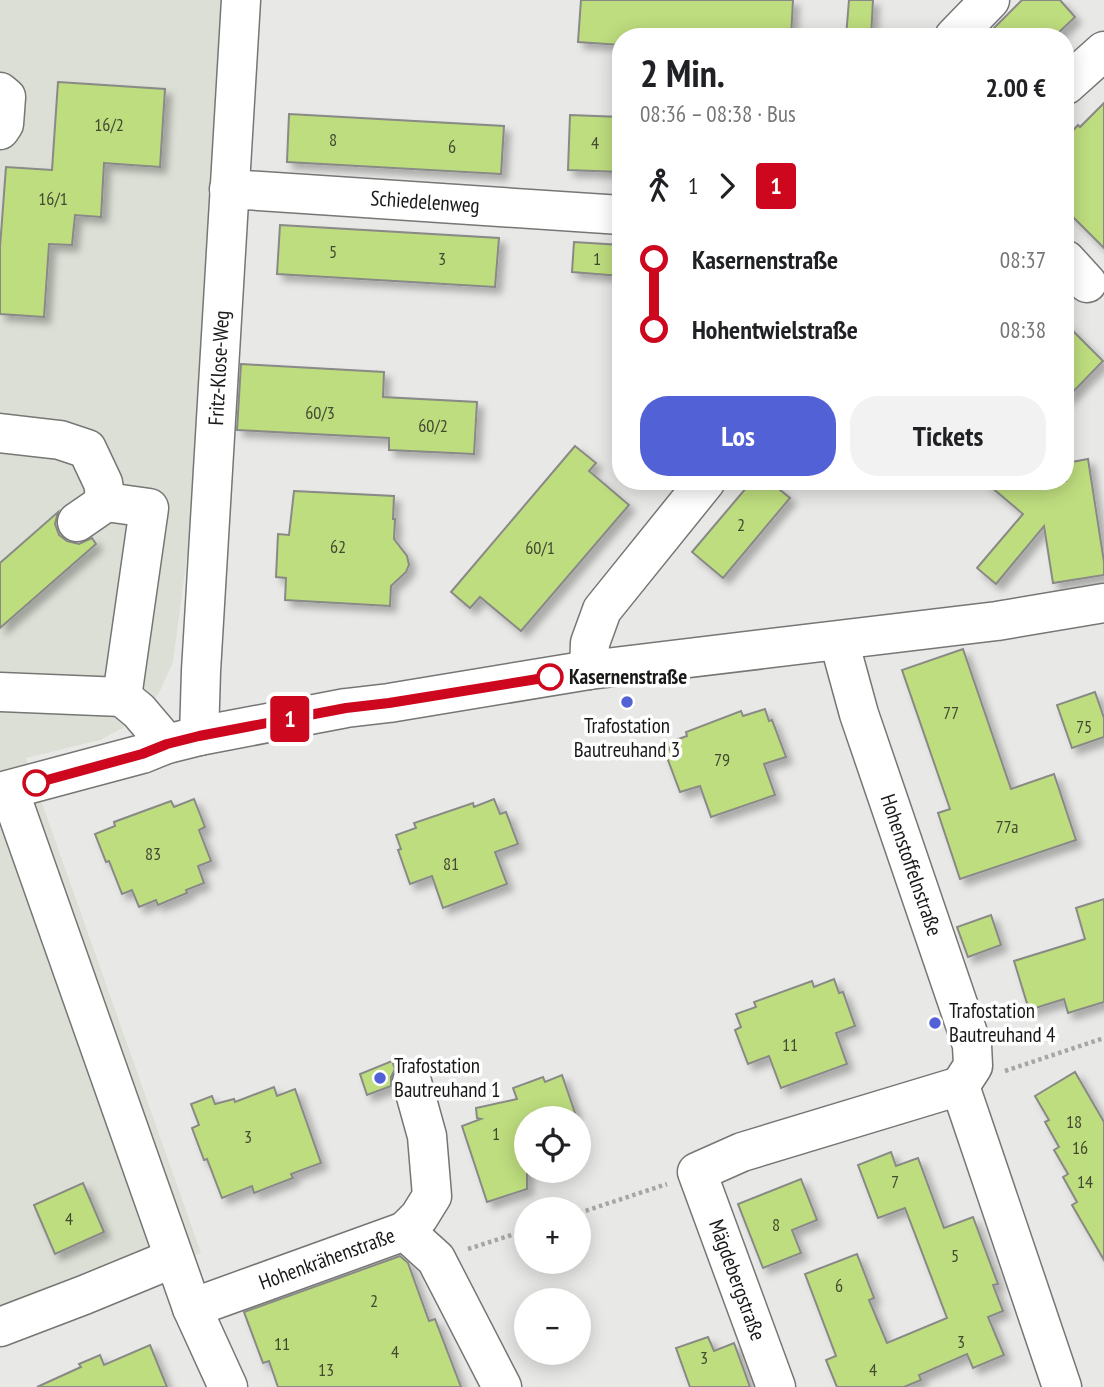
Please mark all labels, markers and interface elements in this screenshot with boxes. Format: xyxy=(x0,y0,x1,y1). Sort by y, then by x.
text: 2 Min. xyxy=(640,48,725,97)
text: 2.00 € xyxy=(985,71,1046,104)
text: 08:36 – 08:38 · Bus xyxy=(640,99,796,128)
house number: 16/2 xyxy=(94,113,124,136)
house number: 8 xyxy=(329,128,337,151)
house number: 4 xyxy=(591,131,599,154)
house number: 6 xyxy=(448,135,456,158)
icon: walk xyxy=(640,167,678,205)
icon: forward xyxy=(708,167,746,205)
text: 1 xyxy=(770,170,782,201)
text: 1 xyxy=(688,171,698,200)
street label: Schiedelenweg xyxy=(370,184,480,219)
house number: 16/1 xyxy=(38,187,68,210)
house number: 5 xyxy=(329,240,337,263)
text: Kasernenstraße xyxy=(692,243,838,276)
text: 08:37 xyxy=(1000,245,1046,274)
house number: 3 xyxy=(438,247,446,270)
house number: 1 xyxy=(593,247,601,270)
street label: Fritz-Klose-Weg xyxy=(202,310,235,426)
text: Hohentwielstraße xyxy=(692,313,858,346)
text: 08:38 xyxy=(1000,315,1046,344)
button: Los xyxy=(640,396,836,476)
button: Tickets xyxy=(850,396,1046,476)
house number: 60/3 xyxy=(305,401,335,424)
house number: 60/2 xyxy=(418,414,448,437)
house number: 2 xyxy=(737,513,745,536)
house number: 62 xyxy=(330,535,346,558)
house number: 60/1 xyxy=(525,536,555,559)
place label: Kasernenstraße xyxy=(569,663,687,690)
marker: Kasernenstraße xyxy=(537,664,563,690)
marker: Trafostation Bautreuhand 3 xyxy=(619,694,635,710)
line badge: 1 xyxy=(267,696,313,742)
house number: 77 xyxy=(943,701,959,724)
text: 1 xyxy=(284,703,296,734)
place label: Trafostation Bautreuhand 3 xyxy=(574,712,680,763)
house number: 75 xyxy=(1076,715,1092,738)
house number: 79 xyxy=(714,748,730,771)
unlabelled marker xyxy=(23,770,49,796)
street label: Hohenstoffelnstraße xyxy=(875,790,948,939)
house number: 77a xyxy=(995,815,1019,838)
house number: 83 xyxy=(145,842,161,865)
house number: 81 xyxy=(443,852,459,875)
place label: Trafostation Bautreuhand 4 xyxy=(949,997,1056,1048)
marker: Trafostation Bautreuhand 4 xyxy=(927,1015,943,1031)
house number: 11 xyxy=(782,1033,798,1056)
place label: Trafostation Bautreuhand 1 xyxy=(394,1052,501,1103)
marker: Trafostation Bautreuhand 1 xyxy=(372,1070,388,1086)
map controls xyxy=(514,1106,591,1365)
button: locate xyxy=(514,1106,591,1183)
house number: 18 xyxy=(1066,1110,1082,1133)
house number: 1 xyxy=(492,1122,500,1145)
house number: 3 xyxy=(244,1125,252,1148)
house number: 16 xyxy=(1072,1136,1088,1159)
house number: 7 xyxy=(891,1170,899,1193)
house number: 14 xyxy=(1077,1170,1093,1193)
button: + xyxy=(514,1197,591,1274)
house number: 4 xyxy=(65,1207,73,1230)
house number: 8 xyxy=(772,1213,780,1236)
street label: Mägdebergstraße xyxy=(703,1215,772,1344)
street label: Hohenkrähenstraße xyxy=(255,1221,399,1296)
house number: 5 xyxy=(951,1244,959,1267)
house number: 6 xyxy=(835,1274,843,1297)
button: − xyxy=(514,1288,591,1365)
house number: 2 xyxy=(370,1289,378,1312)
house number: 3 xyxy=(957,1330,965,1353)
house number: 11 xyxy=(274,1332,290,1355)
house number: 4 xyxy=(391,1340,399,1363)
house number: 3 xyxy=(700,1346,708,1369)
house number: 13 xyxy=(318,1358,334,1381)
house number: 4 xyxy=(869,1358,877,1381)

